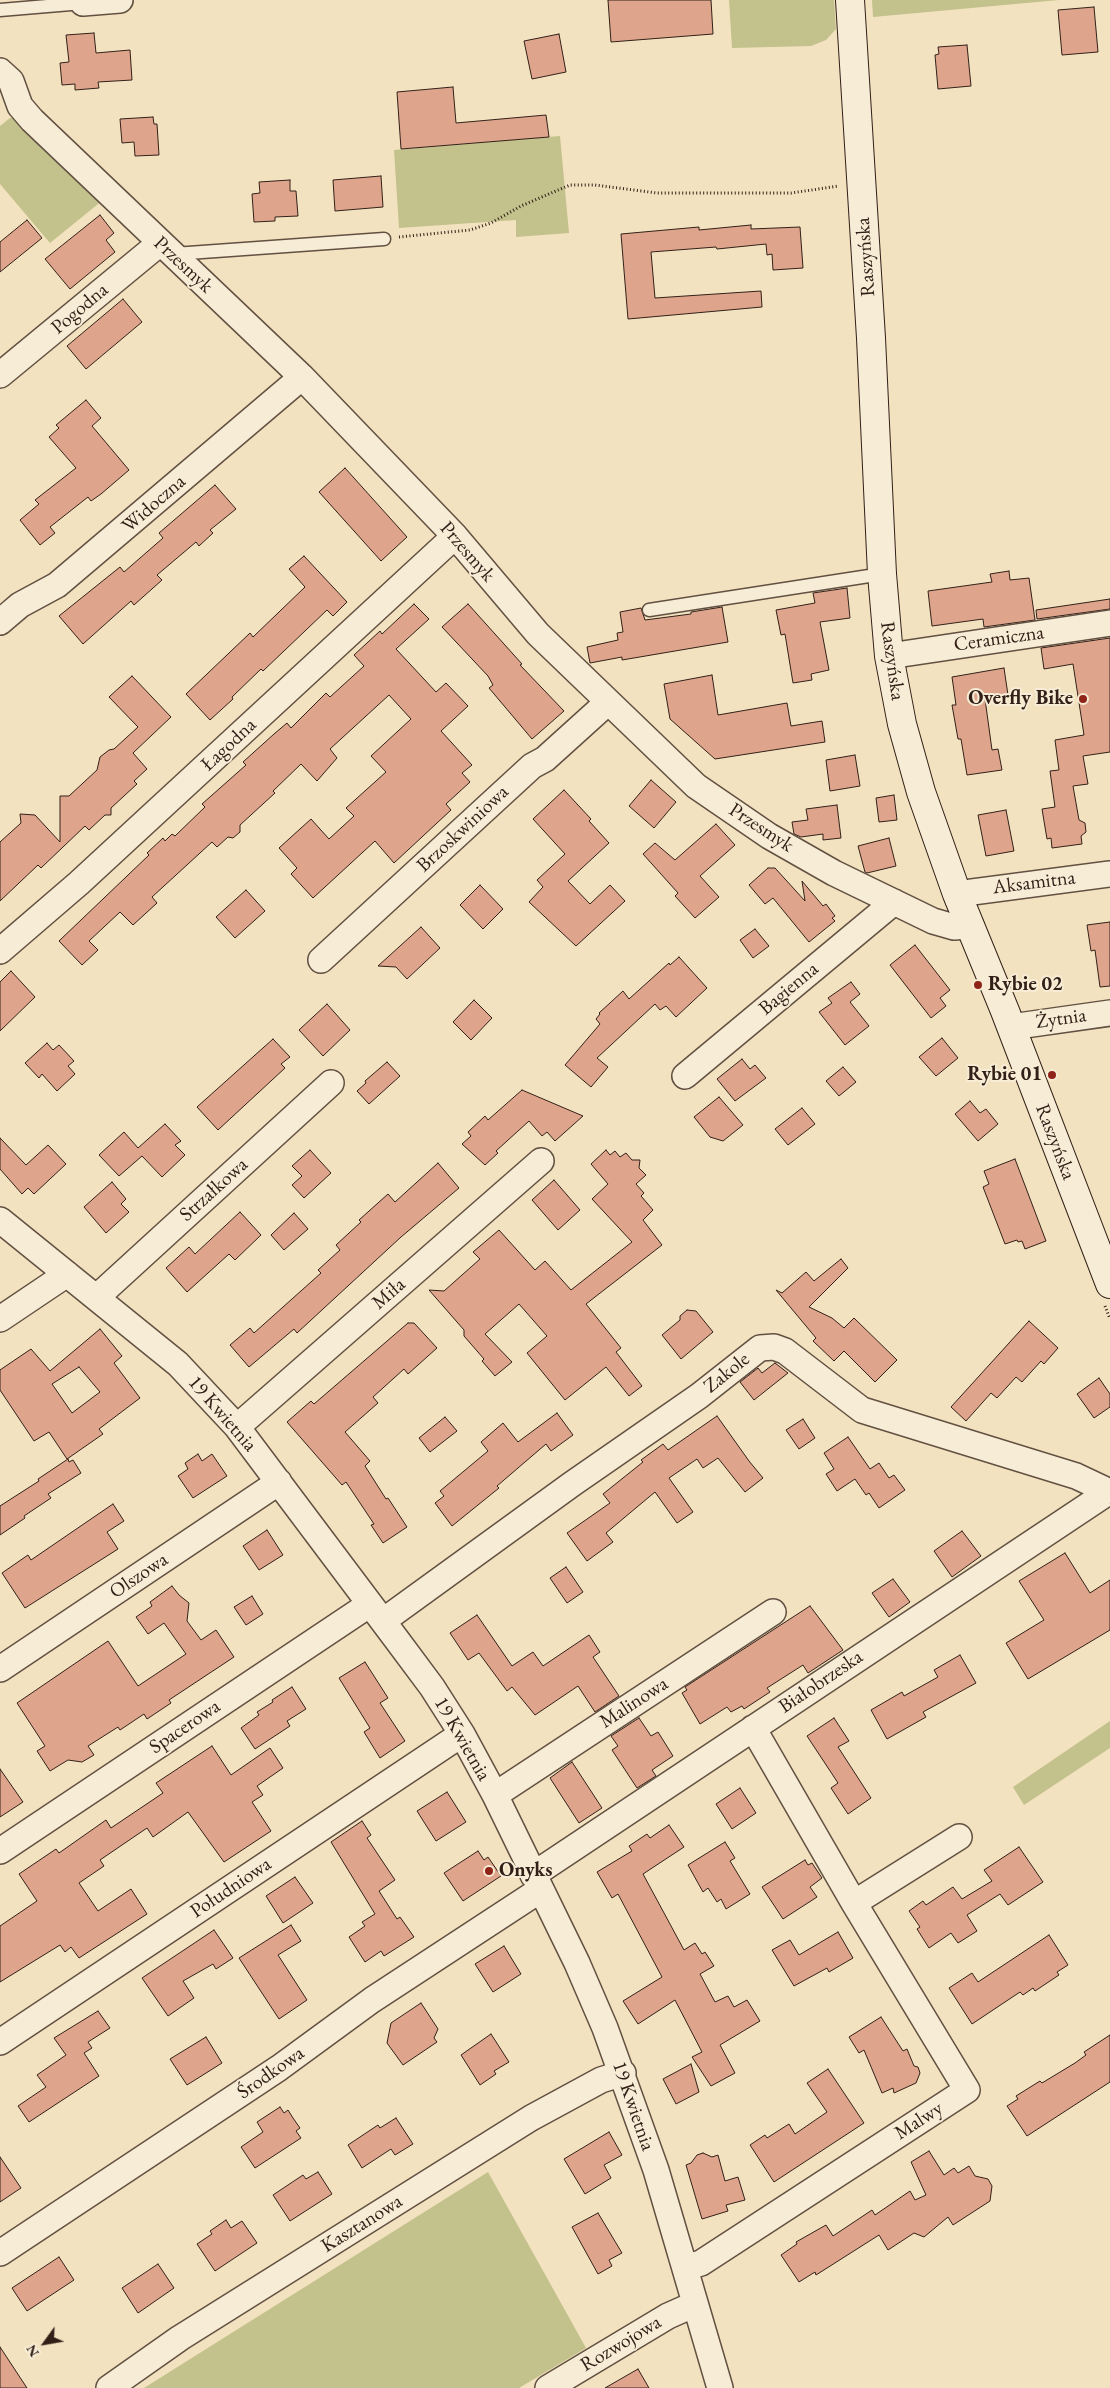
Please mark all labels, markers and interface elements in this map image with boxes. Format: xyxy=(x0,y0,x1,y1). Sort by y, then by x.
street label: Raszyńska xyxy=(851,217,881,297)
street label: Przesmyk xyxy=(148,232,218,298)
street label: Pogodna xyxy=(47,278,113,340)
street label: Widoczna xyxy=(117,470,191,538)
street label: Przesmyk xyxy=(434,517,500,587)
street label: Raszyńska xyxy=(875,620,909,702)
street label: Ceramiczna xyxy=(952,621,1046,657)
place label: Overfly Bike xyxy=(968,687,1073,711)
marker: Overfly Bike xyxy=(1077,693,1089,705)
street label: Łagodna xyxy=(196,713,262,777)
street label: Brzoskwiniowa xyxy=(412,780,514,878)
street label: Przesmyk xyxy=(724,798,798,858)
street label: Aksamitna xyxy=(991,866,1077,900)
street label: Bagienna xyxy=(754,957,824,1021)
place label: Rybie 02 xyxy=(988,973,1063,997)
marker: Rybie 02 xyxy=(972,979,984,991)
street label: Żytnia xyxy=(1034,1004,1088,1034)
place label: Rybie 01 xyxy=(967,1063,1042,1087)
marker: Rybie 01 xyxy=(1046,1069,1058,1081)
street label: Raszyńska xyxy=(1030,1101,1080,1183)
street label: Strzałkowa xyxy=(175,1153,253,1227)
street label: Miła xyxy=(367,1273,411,1315)
street label: Zakole xyxy=(699,1347,755,1399)
street label: 19 Kwietnia xyxy=(182,1371,262,1457)
street label: Olszowa xyxy=(105,1548,173,1604)
street label: Białobrzeska xyxy=(774,1645,868,1719)
street label: Malinowa xyxy=(595,1672,673,1734)
street label: 19 Kwietnia xyxy=(428,1693,496,1785)
street label: Spacerowa xyxy=(145,1695,225,1759)
street label: Południowa xyxy=(186,1852,276,1924)
place label: Onyks xyxy=(499,1859,552,1883)
marker: Onyks xyxy=(483,1865,495,1877)
street label: Środkowa xyxy=(233,2041,309,2105)
street label: 19 Kwietnia xyxy=(607,2058,659,2154)
street label: Malwy xyxy=(890,2097,948,2145)
street label: Kasztanowa xyxy=(317,2190,407,2258)
street label: Rozwojowa xyxy=(576,2311,666,2377)
north arrow xyxy=(20,2318,70,2368)
text: N xyxy=(22,2341,43,2361)

